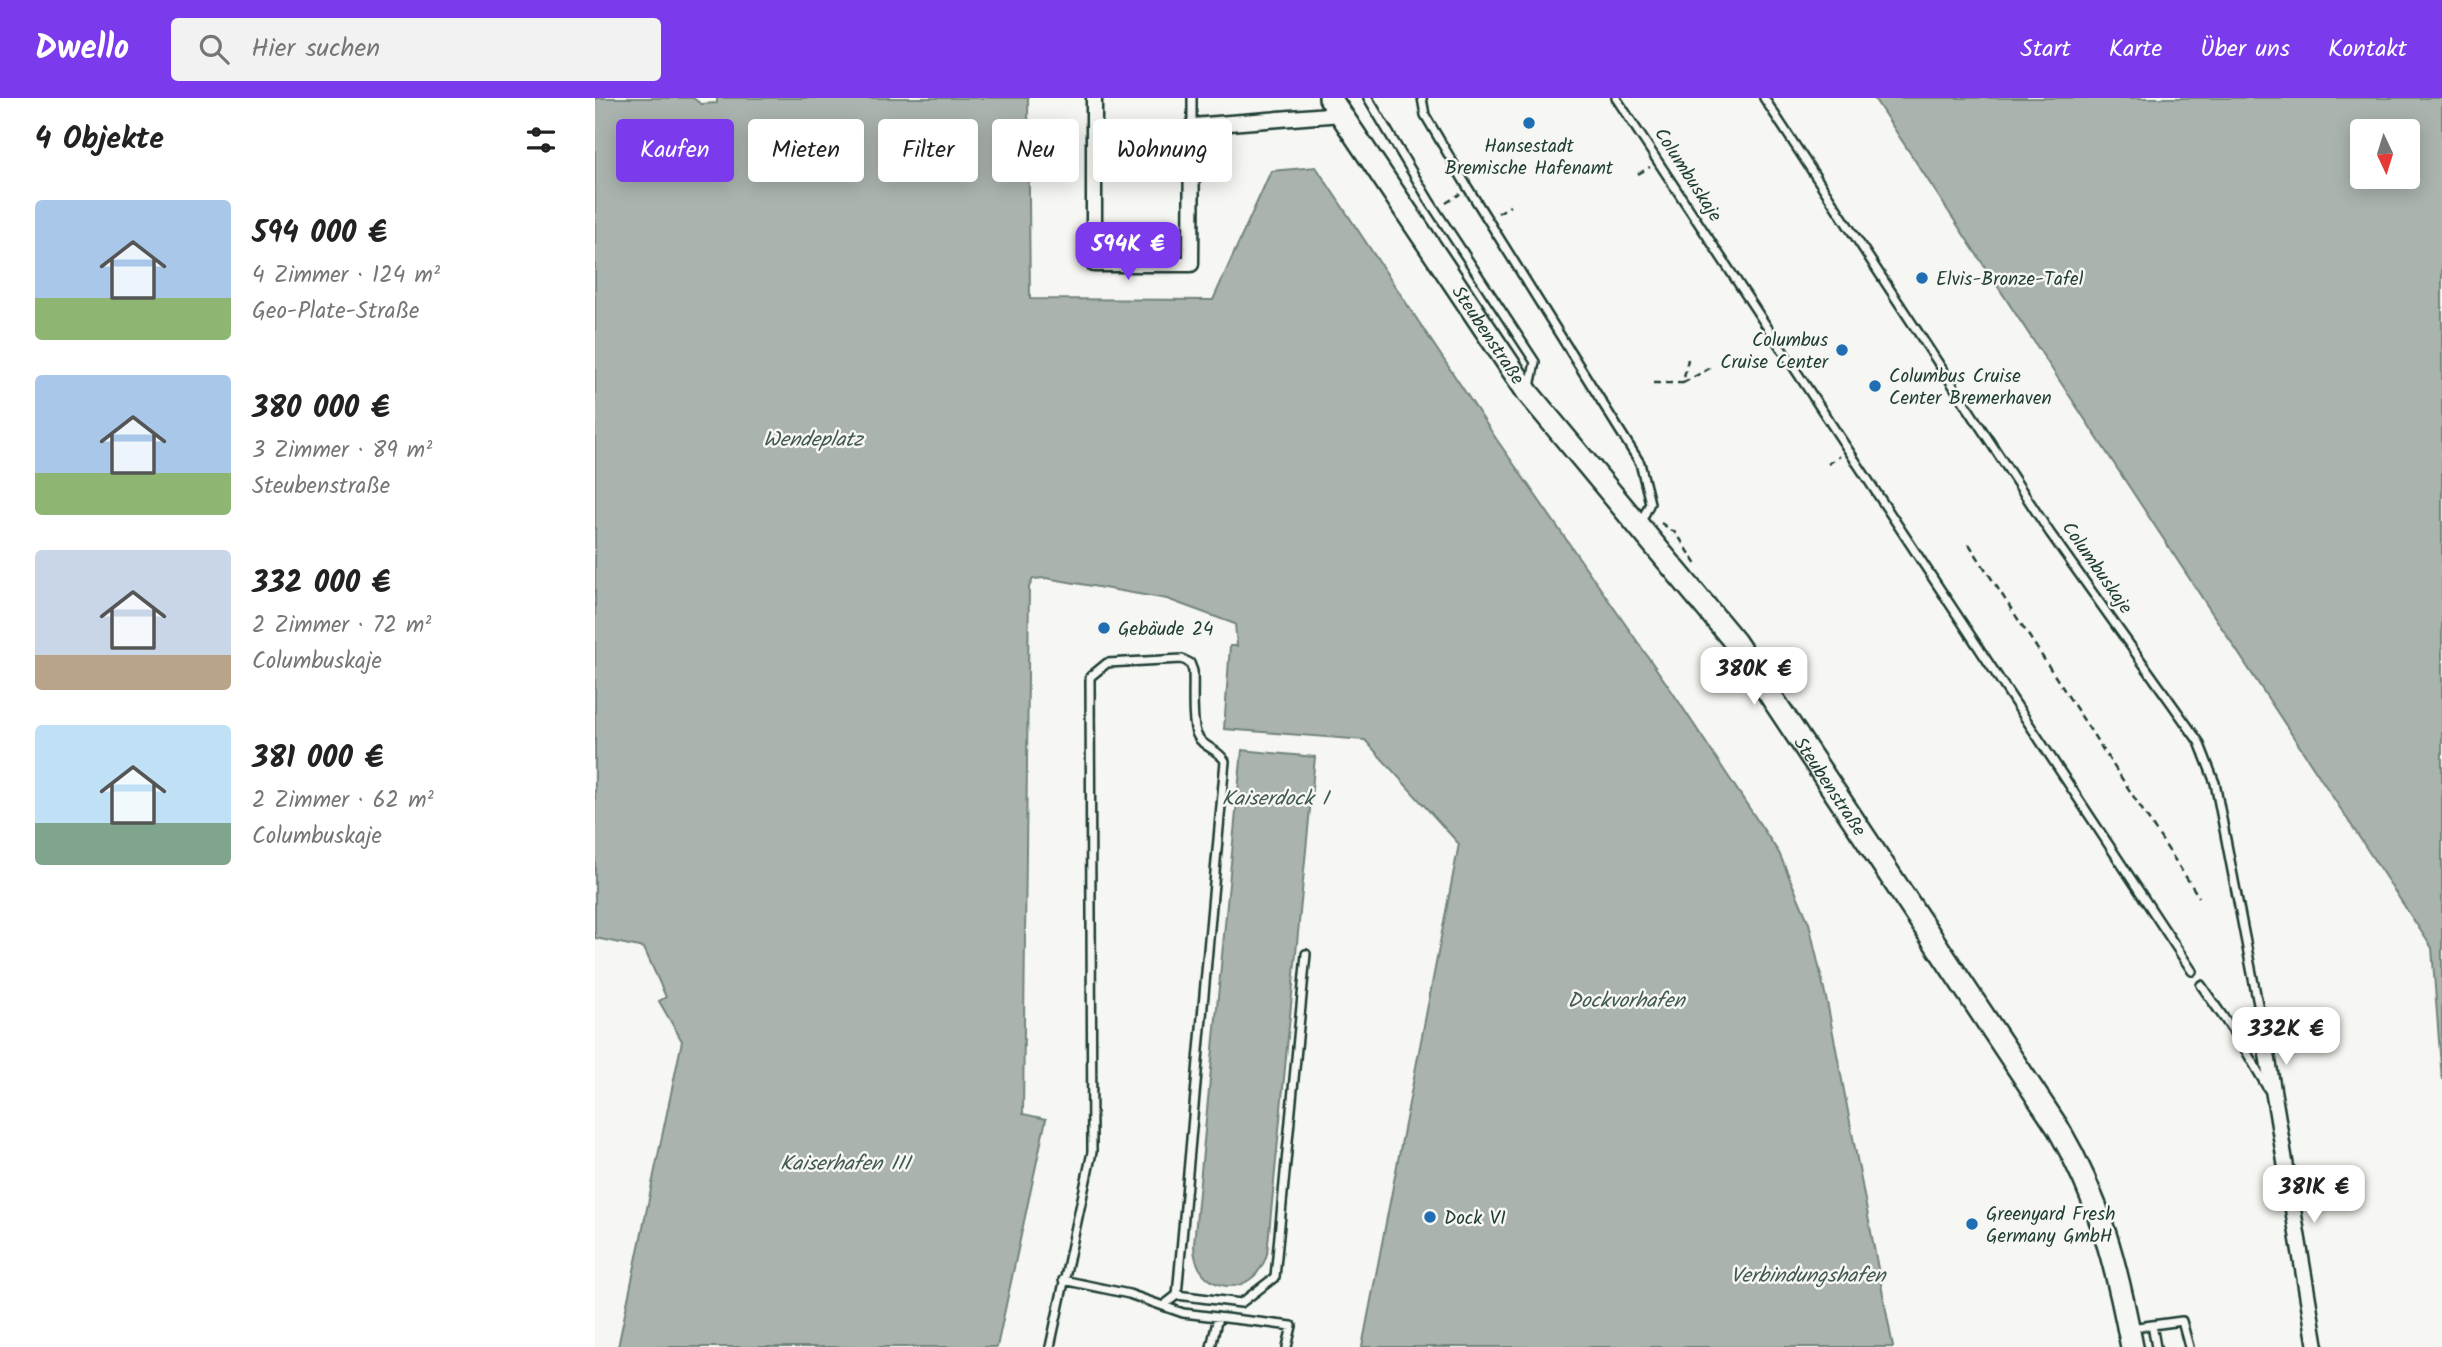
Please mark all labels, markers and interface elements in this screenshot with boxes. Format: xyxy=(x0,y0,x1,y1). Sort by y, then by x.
search box xyxy=(171,18,661,81)
text: Dwello xyxy=(35,23,129,76)
text: Hier suchen xyxy=(251,28,380,70)
icon: search xyxy=(195,30,233,68)
text: Start xyxy=(2020,30,2071,69)
text: Karte xyxy=(2109,30,2162,69)
text: Über uns xyxy=(2200,30,2290,69)
text: Kontakt xyxy=(2328,30,2407,69)
marker: Hansestadt Bremische Hafenamt xyxy=(1521,115,1537,131)
text: 4 Objekte xyxy=(35,116,164,164)
chip: Kaufen xyxy=(616,119,734,182)
chip: Mieten xyxy=(748,119,864,182)
chip: Filter xyxy=(878,119,978,182)
chip: Neu xyxy=(992,119,1079,182)
chip: Wohnung xyxy=(1093,119,1232,182)
north arrow xyxy=(2350,119,2420,189)
map controls xyxy=(2350,119,2420,189)
icon: filters xyxy=(522,121,560,159)
street label: Columbuskaje xyxy=(1646,122,1729,229)
place label: Hansestadt Bremische Hafenamt xyxy=(1445,132,1614,184)
text: 594 000 € xyxy=(252,210,387,258)
pin: 594K € xyxy=(1071,222,1185,282)
text: 594K € xyxy=(1091,227,1165,263)
icon: home xyxy=(91,228,175,312)
text: 4 Zimmer · 124 m² xyxy=(252,258,440,294)
place label: Elvis-Bronze-Tafel xyxy=(1936,265,2084,295)
marker: Elvis-Bronze-Tafel xyxy=(1914,270,1930,286)
street label: Steubenstraße xyxy=(1443,280,1532,392)
text: Geo-Plate-Straße xyxy=(252,294,419,330)
place label: Columbus Cruise Center xyxy=(1720,326,1830,378)
marker: Columbus Cruise Center xyxy=(1834,342,1850,358)
place label: Columbus Cruise Center Bremerhaven xyxy=(1889,362,2052,414)
marker: Columbus Cruise Center Bremerhaven xyxy=(1867,378,1883,394)
text: 380 000 € xyxy=(252,385,390,433)
icon: home xyxy=(91,403,175,487)
water label: Wendeplatz xyxy=(763,424,864,457)
text: 3 Zimmer · 89 m² xyxy=(252,433,432,469)
text: Steubenstraße xyxy=(252,469,390,505)
street label: Columbuskaje xyxy=(2053,516,2140,621)
text: 332 000 € xyxy=(252,560,391,608)
icon: home xyxy=(91,578,175,662)
text: 2 Zimmer · 72 m² xyxy=(252,608,431,644)
place label: Gebäude 24 xyxy=(1118,615,1213,645)
marker: Gebäude 24 xyxy=(1096,620,1112,636)
text: Columbuskaje xyxy=(252,644,382,680)
pin: 380K € xyxy=(1697,648,1811,707)
text: 380K € xyxy=(1716,652,1792,688)
street label: Steubenstraße xyxy=(1785,731,1873,843)
text: 381 000 € xyxy=(252,735,383,783)
icon: home xyxy=(91,753,175,837)
text: 2 Zimmer · 62 m² xyxy=(252,783,434,819)
water label: Kaiserdock I xyxy=(1222,783,1332,816)
text: Columbuskaje xyxy=(252,819,382,855)
water label: Dockvorhafen xyxy=(1567,985,1686,1018)
pin: 332K € xyxy=(2229,1007,2343,1067)
text: 332K € xyxy=(2248,1012,2324,1048)
water label: Kaiserhafen III xyxy=(780,1148,914,1181)
pin: 381K € xyxy=(2257,1166,2371,1225)
text: 381K € xyxy=(2279,1170,2349,1206)
place label: Greenyard Fresh Germany GmbH xyxy=(1986,1200,2115,1252)
place label: Dock VI xyxy=(1444,1204,1506,1234)
marker: Dock VI xyxy=(1422,1209,1438,1225)
marker: Greenyard Fresh Germany GmbH xyxy=(1964,1216,1980,1232)
water label: Verbindungshafen xyxy=(1730,1260,1887,1293)

